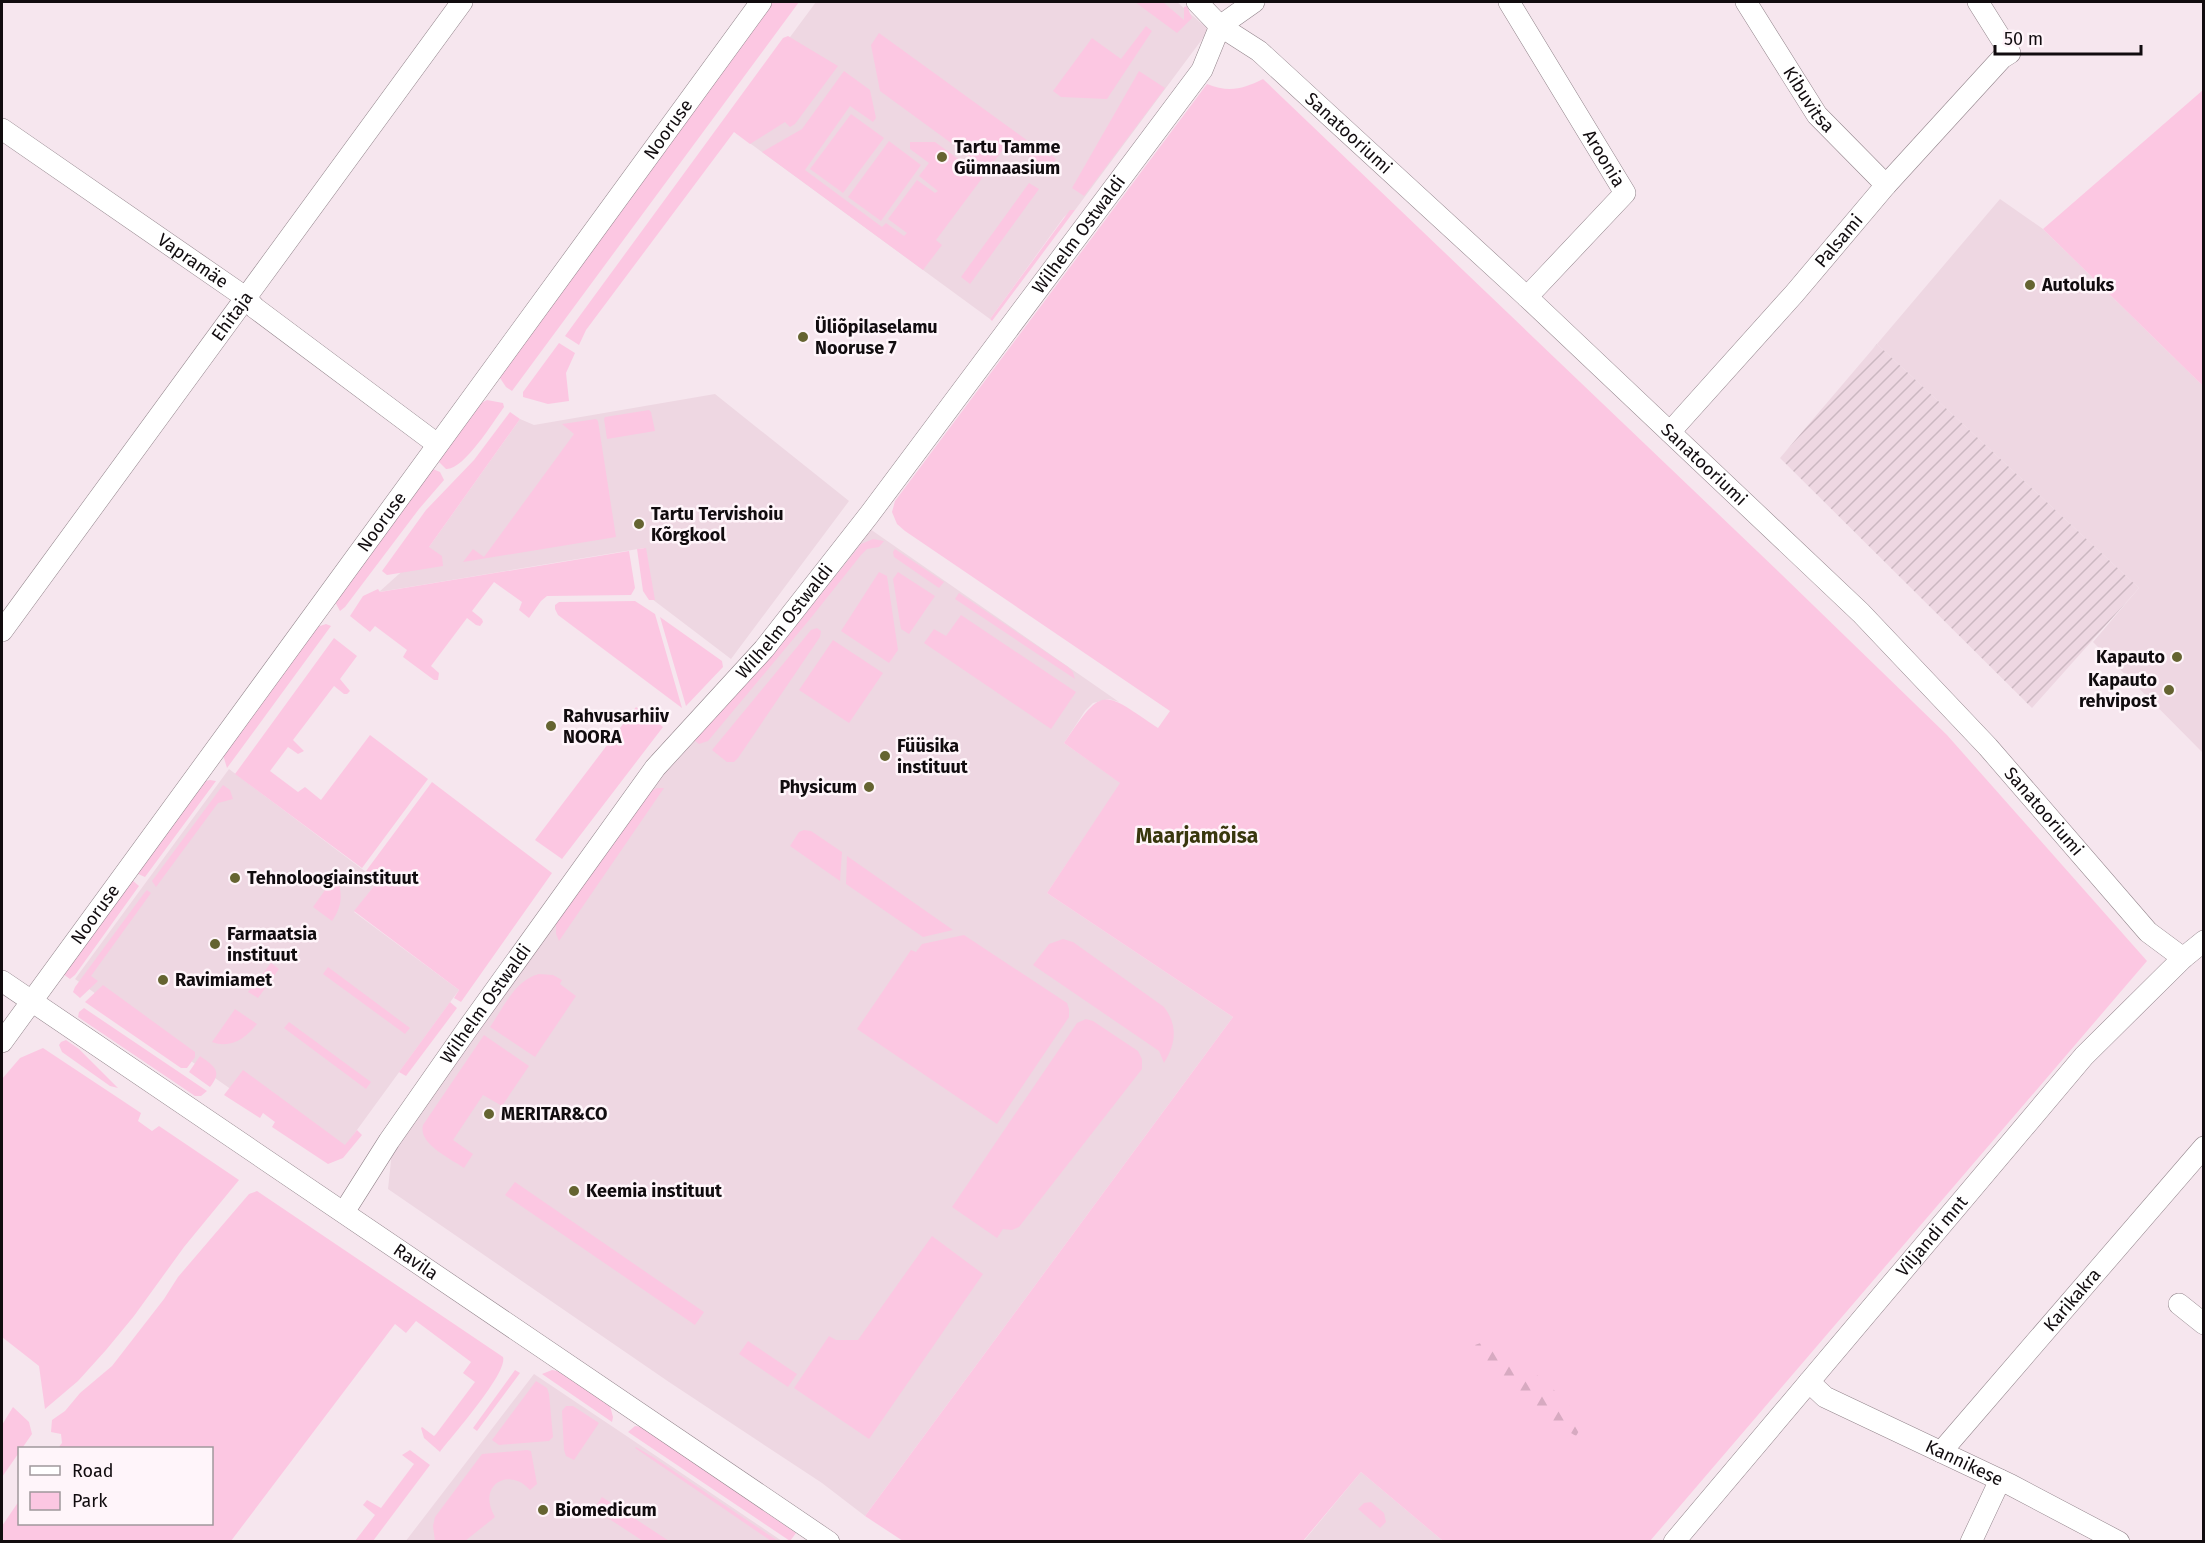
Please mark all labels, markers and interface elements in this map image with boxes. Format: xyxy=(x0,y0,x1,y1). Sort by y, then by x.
scale bar xyxy=(1995,18,2140,56)
text: 50 m xyxy=(2004,28,2043,50)
street label: Kibuvitsa xyxy=(1778,62,1839,137)
street label: Sanatooriumi xyxy=(1300,88,1397,179)
street label: Nooruse xyxy=(639,95,697,164)
street label: Aroonia xyxy=(1578,126,1630,191)
place label: Tartu Tamme Gümnaasium xyxy=(954,136,1061,179)
marker: Tartu Tamme Gümnaasium xyxy=(935,150,949,164)
street label: Wilhelm Ostwaldi xyxy=(1028,171,1130,298)
street label: Palsami xyxy=(1810,210,1868,272)
street label: Vapramäe xyxy=(153,229,232,293)
place label: Autoluks xyxy=(2041,274,2115,296)
marker: Autoluks xyxy=(2023,278,2037,292)
street label: Ehitaja xyxy=(207,287,258,345)
place label: Üliõpilaselamu Nooruse 7 xyxy=(815,316,938,359)
marker: Üliõpilaselamu Nooruse 7 xyxy=(796,330,810,344)
street label: Sanatooriumi xyxy=(1656,419,1752,510)
street label: Nooruse xyxy=(352,487,411,556)
place label: Tartu Tervishoiu Kõrgkool xyxy=(651,503,784,546)
marker: Tartu Tervishoiu Kõrgkool xyxy=(632,517,646,531)
street label: Wilhelm Ostwaldi xyxy=(731,559,838,683)
place label: Kapauto xyxy=(2096,646,2165,668)
marker: Kapauto xyxy=(2170,650,2184,664)
place label: Kapauto rehvipost xyxy=(2079,669,2158,712)
marker: Kapauto rehvipost xyxy=(2162,683,2176,697)
place label: Rahvusarhiiv NOORA xyxy=(563,705,670,748)
marker: Rahvusarhiiv NOORA xyxy=(544,719,558,733)
place label: Füüsika instituut xyxy=(897,735,969,778)
marker: Füüsika instituut xyxy=(878,749,892,763)
street label: Sanatooriumi xyxy=(1999,763,2088,860)
place label: Physicum xyxy=(779,776,857,798)
marker: Physicum xyxy=(862,780,876,794)
district label: Maarjamõisa xyxy=(1136,823,1258,849)
place label: Tehnoloogiainstituut xyxy=(247,867,420,889)
marker: Tehnoloogiainstituut xyxy=(228,871,242,885)
street label: Nooruse xyxy=(66,880,124,949)
place label: Farmaatsia instituut xyxy=(227,923,317,966)
marker: Farmaatsia instituut xyxy=(208,937,222,951)
street label: Wilhelm Ostwaldi xyxy=(436,940,536,1068)
place label: Ravimiamet xyxy=(175,969,273,991)
marker: Ravimiamet xyxy=(156,973,170,987)
place label: MERITAR&CO xyxy=(501,1103,607,1125)
marker: MERITAR&CO xyxy=(482,1107,496,1121)
place label: Keemia instituut xyxy=(586,1180,723,1202)
marker: Keemia instituut xyxy=(567,1184,581,1198)
street label: Viljandi mnt xyxy=(1892,1191,1973,1281)
street label: Ravila xyxy=(389,1239,442,1285)
street label: Karikakra xyxy=(2039,1264,2106,1336)
street label: Kannikese xyxy=(1922,1435,2007,1491)
legend xyxy=(18,1447,213,1525)
text: Road xyxy=(72,1460,114,1482)
text: Park xyxy=(72,1490,108,1512)
place label: Biomedicum xyxy=(555,1499,657,1521)
marker: Biomedicum xyxy=(536,1503,550,1517)

